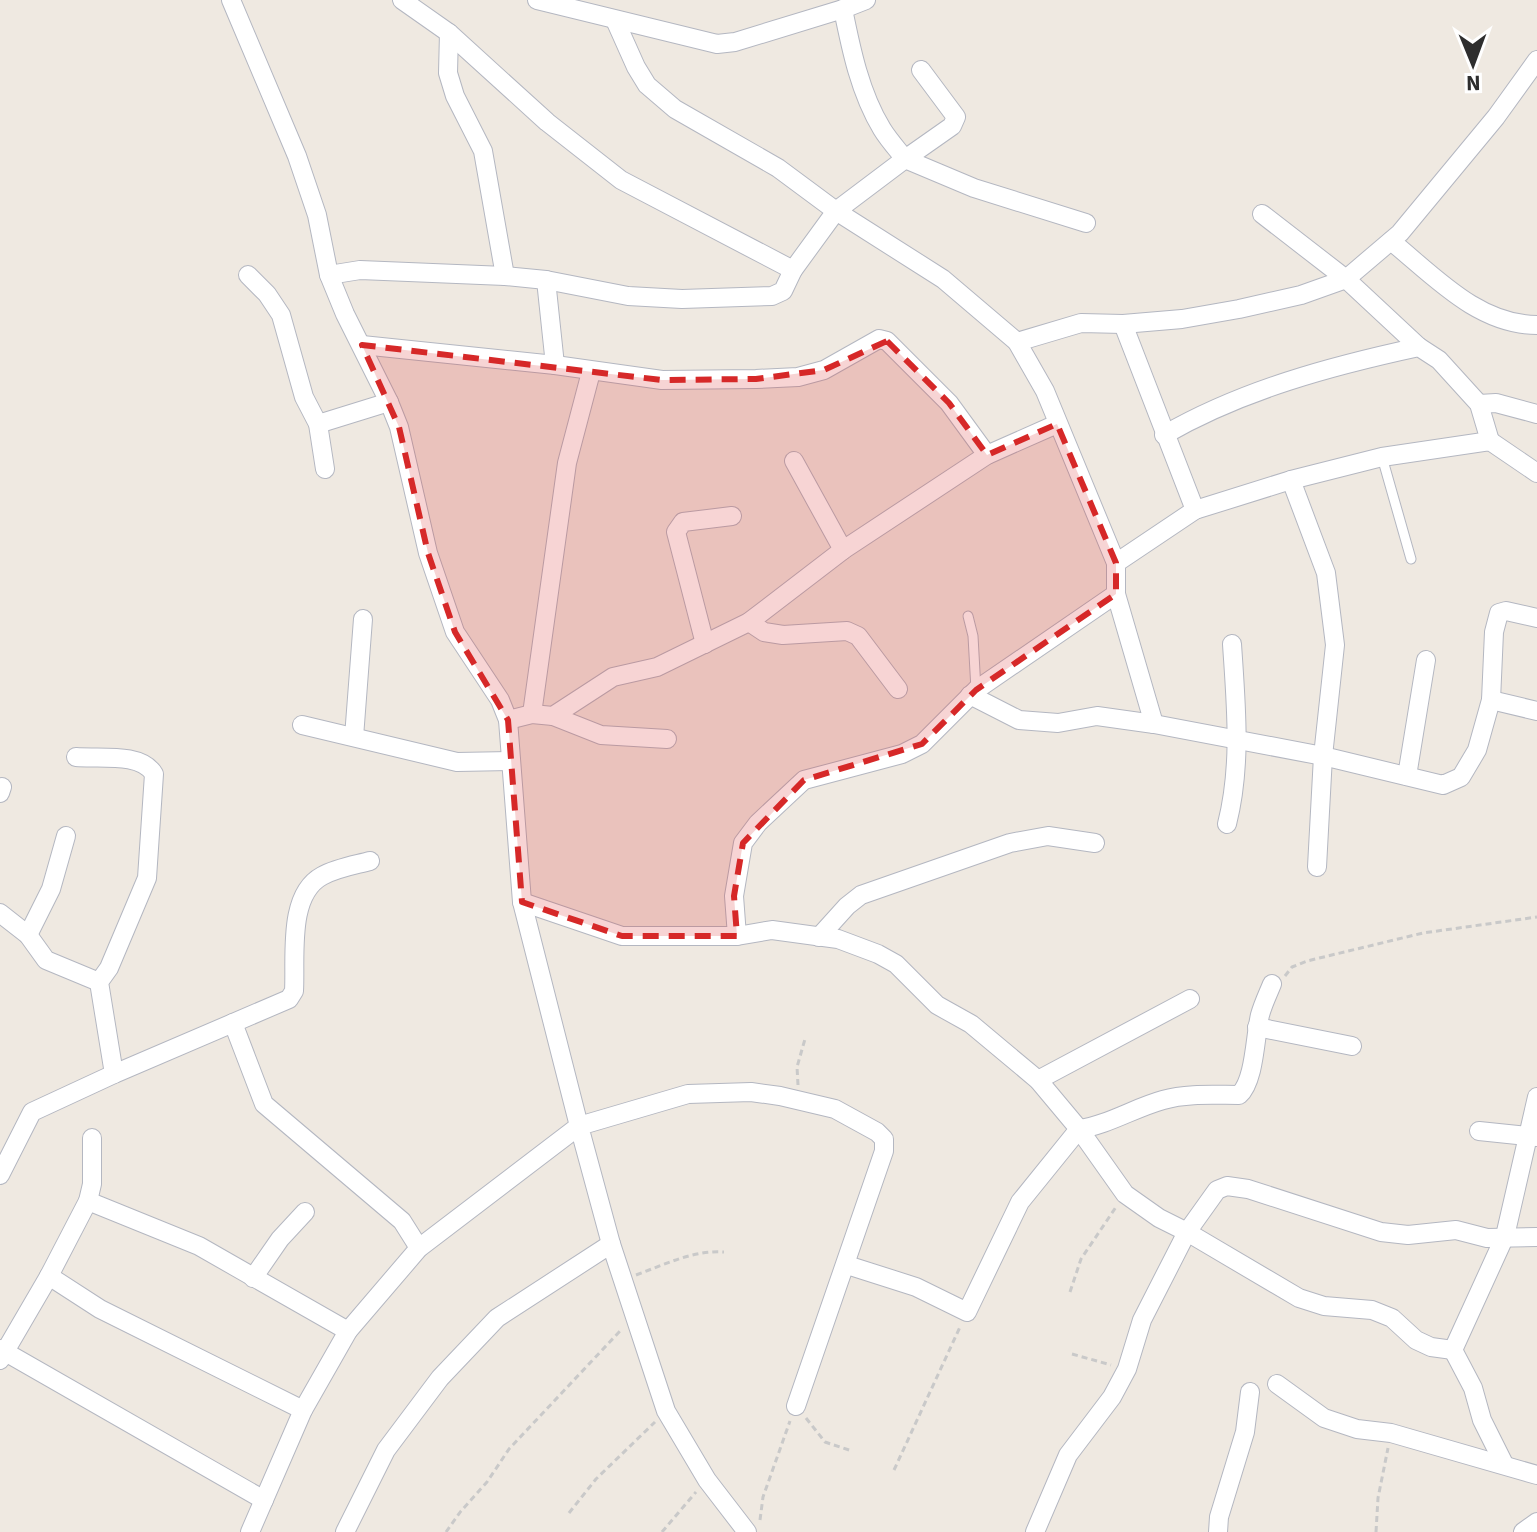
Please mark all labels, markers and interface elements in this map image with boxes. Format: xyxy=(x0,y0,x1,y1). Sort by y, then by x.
north arrow xyxy=(1433,24,1513,104)
text: N xyxy=(1466,67,1481,99)

